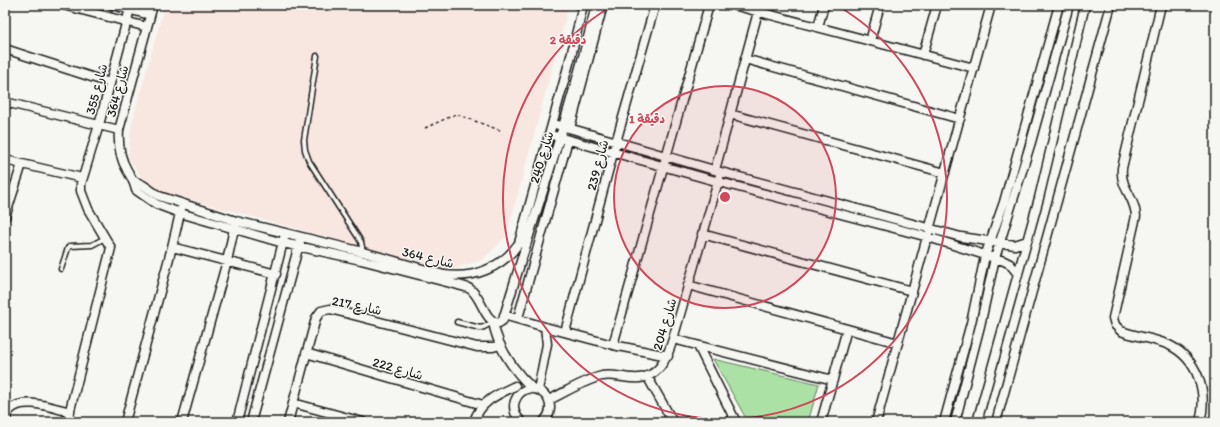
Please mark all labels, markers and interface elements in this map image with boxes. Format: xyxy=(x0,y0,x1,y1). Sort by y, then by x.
text: 2 دقيقة xyxy=(550,33,587,47)
street label: شارع 355 xyxy=(83,62,112,117)
street label: شارع 364 xyxy=(103,64,133,119)
text: 1 دقيقة xyxy=(629,112,665,126)
street label: شارع 240 xyxy=(526,129,558,186)
street label: شارع 239 xyxy=(584,138,613,193)
centre of rings xyxy=(718,190,732,204)
street label: شارع 364 xyxy=(400,244,455,273)
street label: شارع 217 xyxy=(330,293,383,320)
street label: شارع 204 xyxy=(649,296,681,353)
street label: شارع 222 xyxy=(370,354,425,385)

